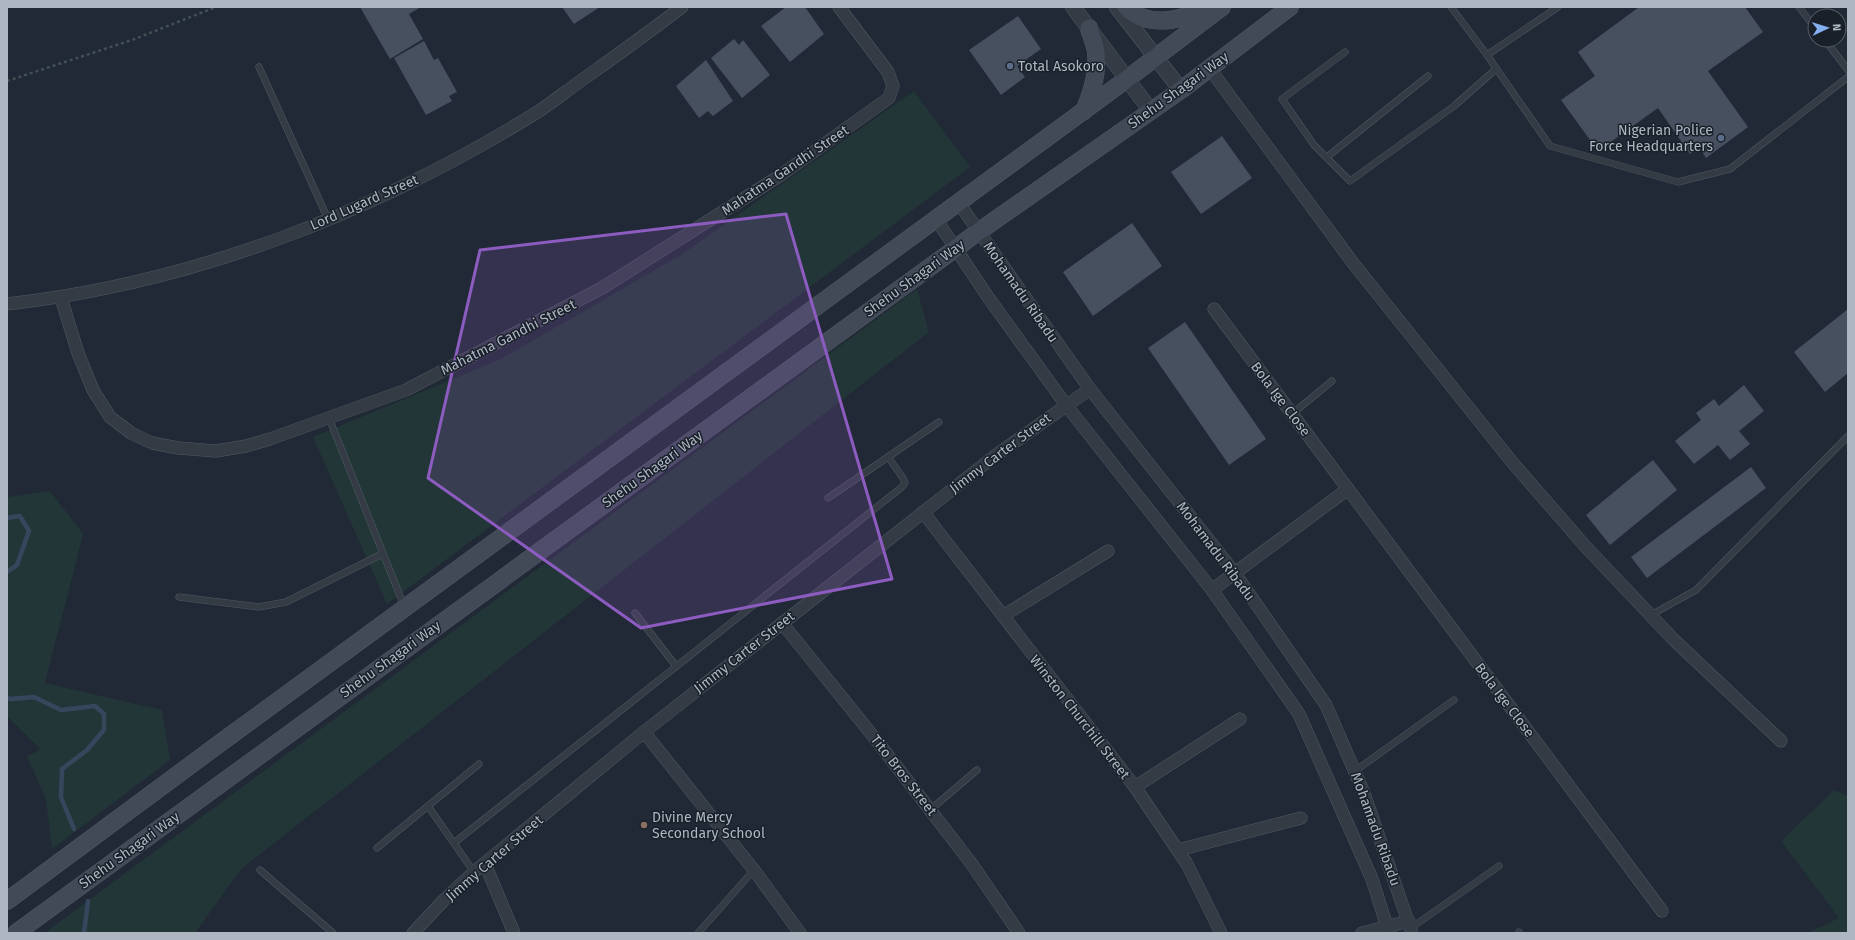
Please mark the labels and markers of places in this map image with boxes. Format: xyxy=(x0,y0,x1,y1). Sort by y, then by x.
place label: Total Asokoro xyxy=(1018,58,1104,75)
marker: Total Asokoro xyxy=(1005,61,1015,71)
place label: Nigerian Police Force Headquarters xyxy=(1589,122,1713,155)
marker: Nigerian Police Force Headquarters xyxy=(1716,133,1726,143)
place label: Divine Mercy Secondary School xyxy=(652,809,765,842)
marker: Divine Mercy Secondary School xyxy=(639,820,649,830)

